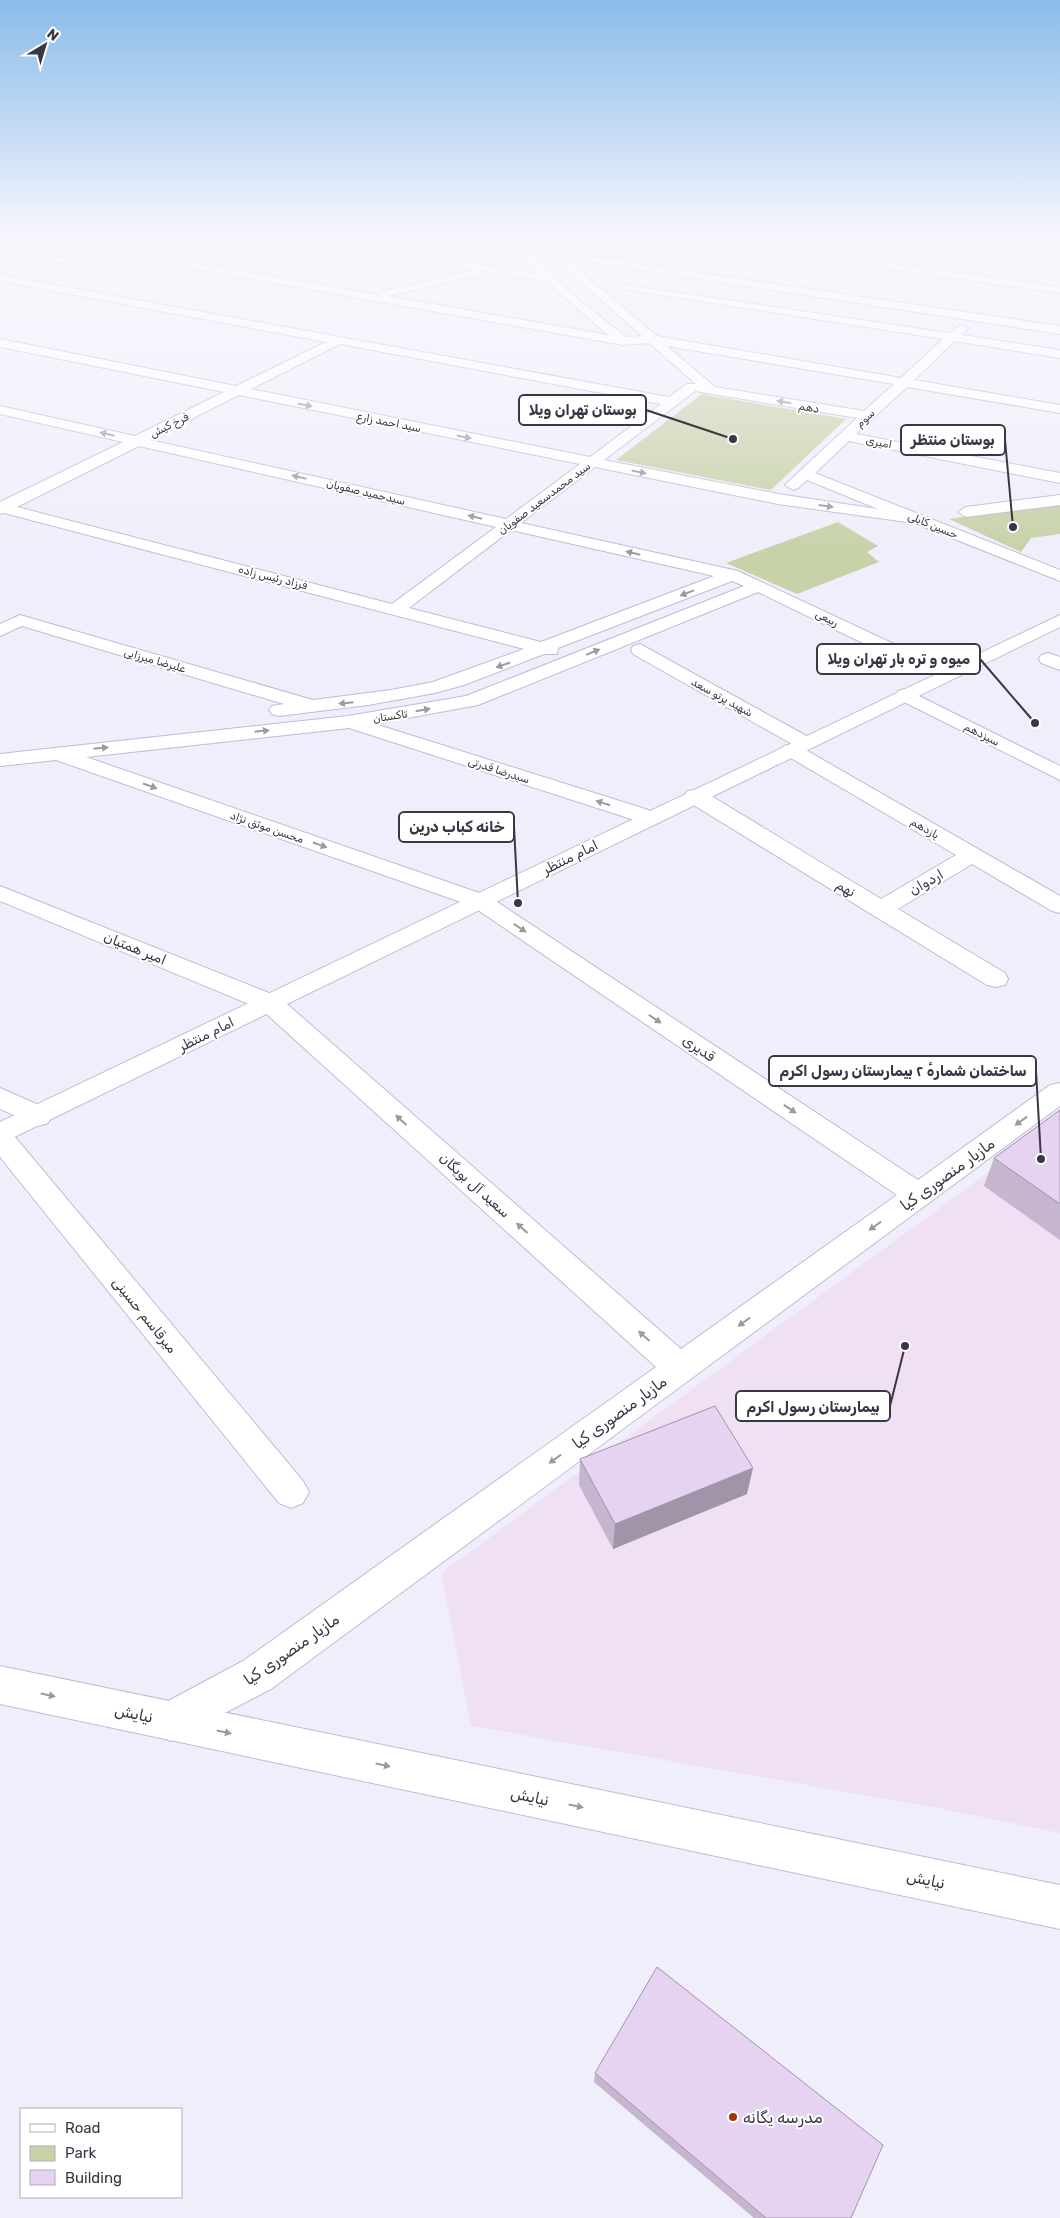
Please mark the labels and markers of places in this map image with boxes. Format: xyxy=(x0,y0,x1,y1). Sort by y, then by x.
callout: بوستان تهران ویلا xyxy=(519,395,646,425)
callout: بوستان منتظر xyxy=(901,425,1005,455)
callout: میوه و تره بار تهران ویلا xyxy=(817,644,980,674)
callout: خانه کباب درین xyxy=(399,812,514,842)
callout: ساختمان شمارهٔ ۲ بیمارستان رسول اکرم xyxy=(769,1056,1036,1086)
callout: بیمارستان رسول اکرم xyxy=(736,1391,890,1421)
place label: مدرسه یگانه xyxy=(743,2108,823,2128)
marker: مدرسه یگانه xyxy=(727,2111,739,2123)

